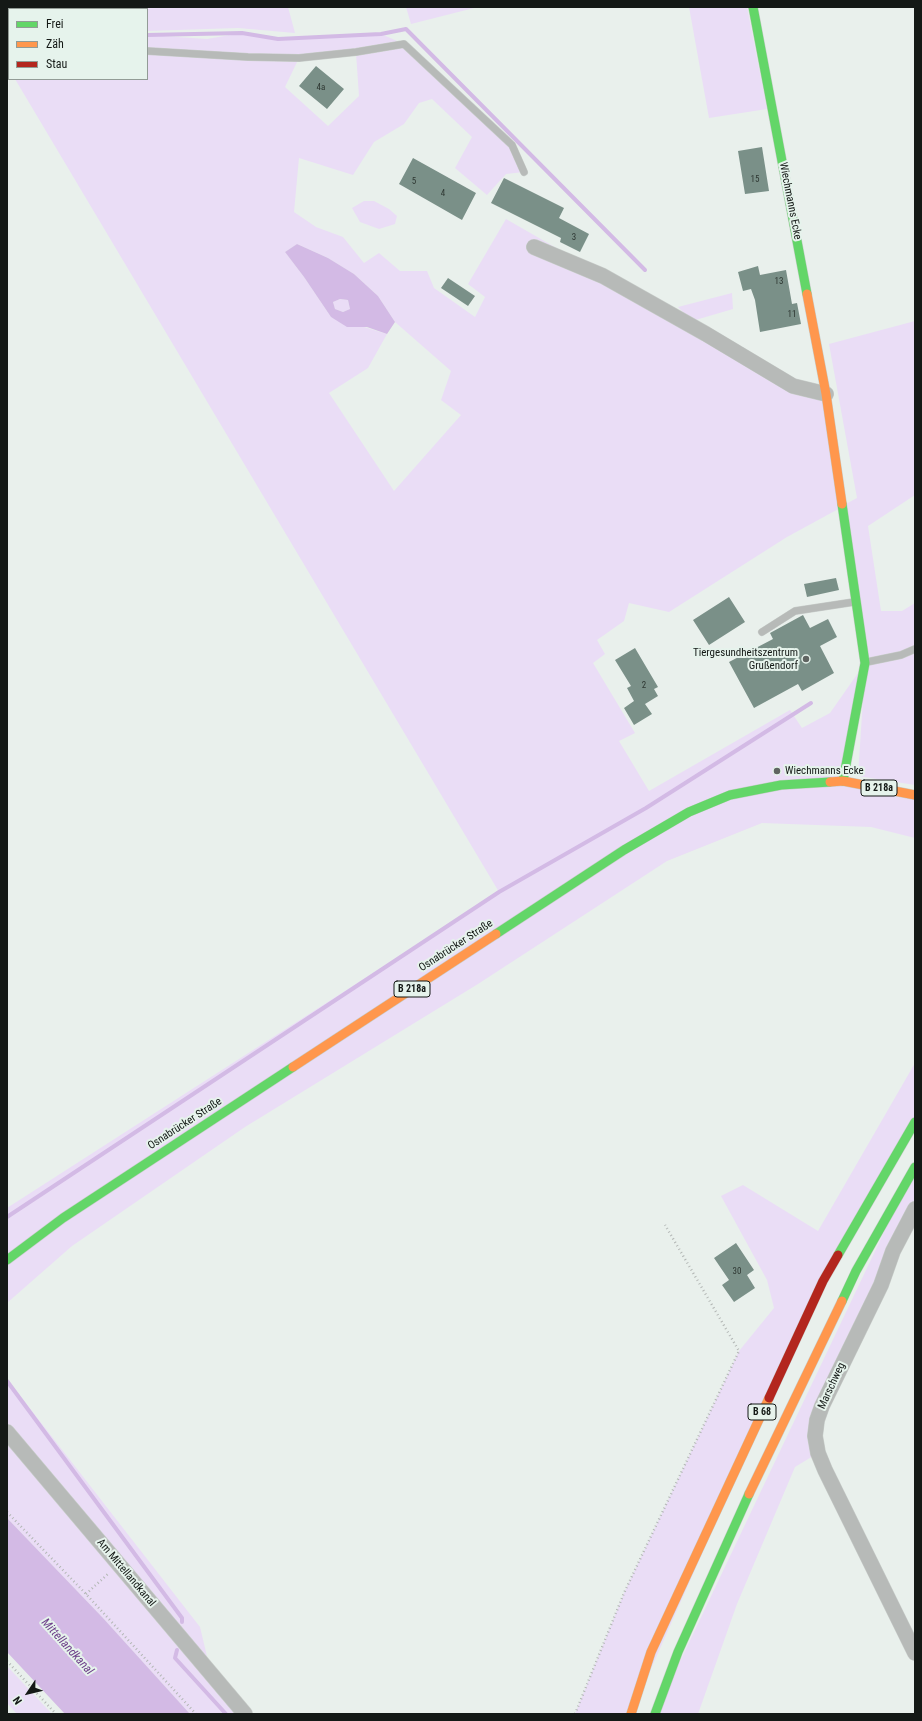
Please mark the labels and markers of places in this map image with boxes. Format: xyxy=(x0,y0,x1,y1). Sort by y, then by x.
place label: Tiergesundheitszentrum Grußendorf xyxy=(693,646,798,672)
marker: Tiergesundheitszentrum Grußendorf xyxy=(801,654,811,664)
place label: Wiechmanns Ecke xyxy=(785,764,864,778)
marker: Wiechmanns Ecke xyxy=(772,766,782,776)

